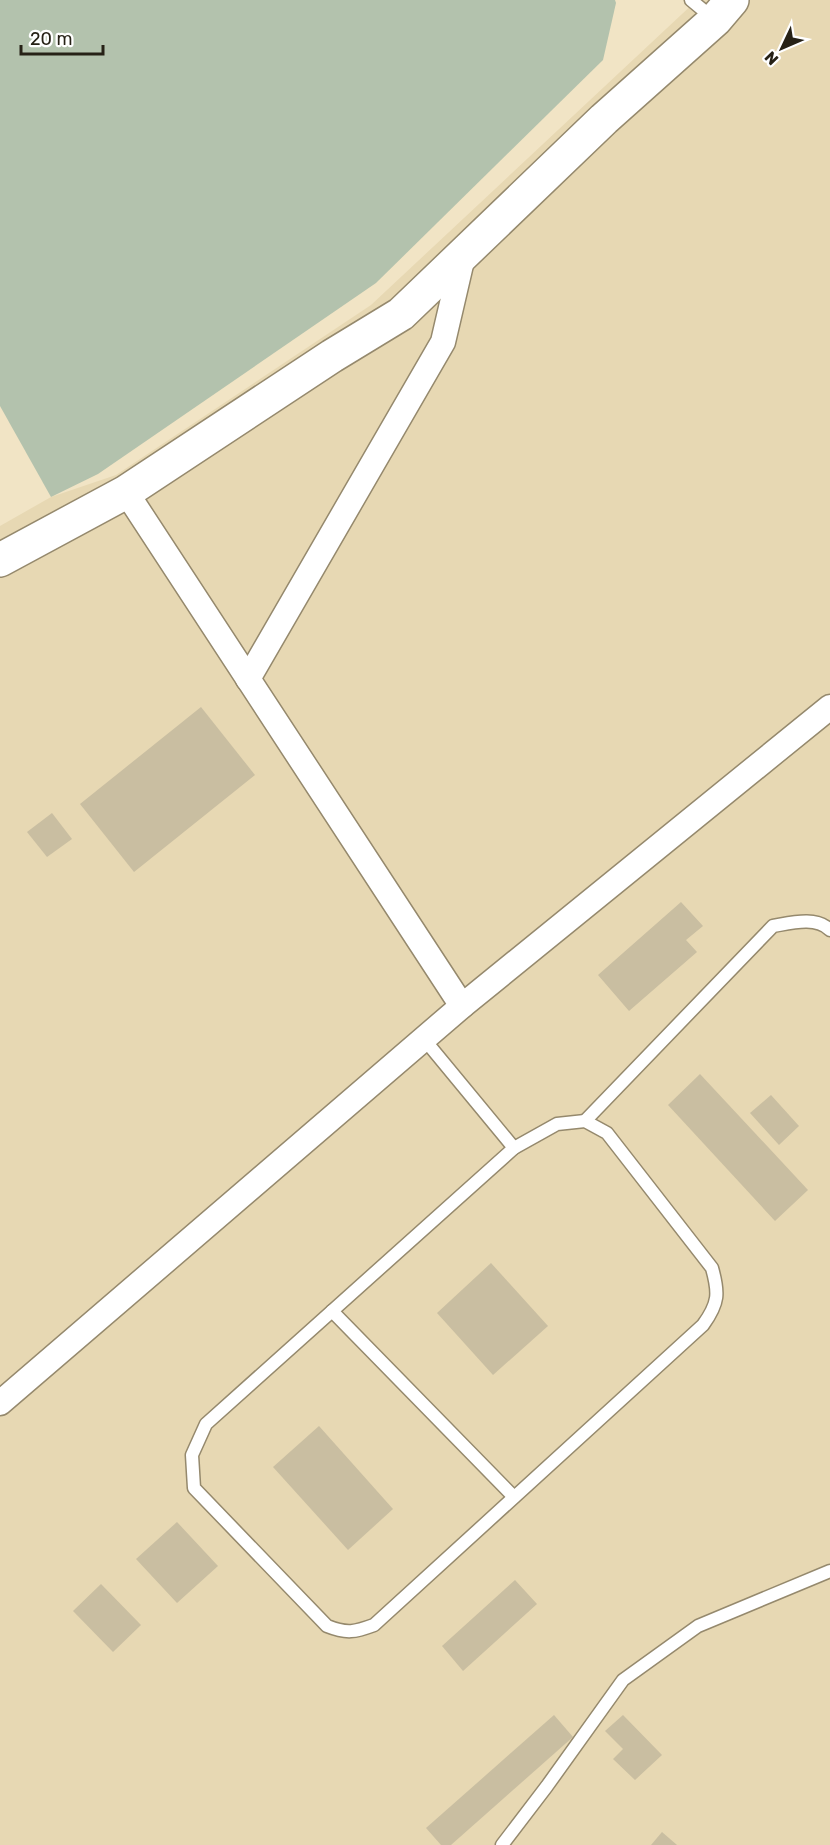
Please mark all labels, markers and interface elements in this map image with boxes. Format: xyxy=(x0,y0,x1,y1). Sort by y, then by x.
scale bar xyxy=(21,18,104,56)
north arrow xyxy=(752,18,812,78)
text: 20 m xyxy=(30,28,72,50)
text: N xyxy=(761,47,782,69)

